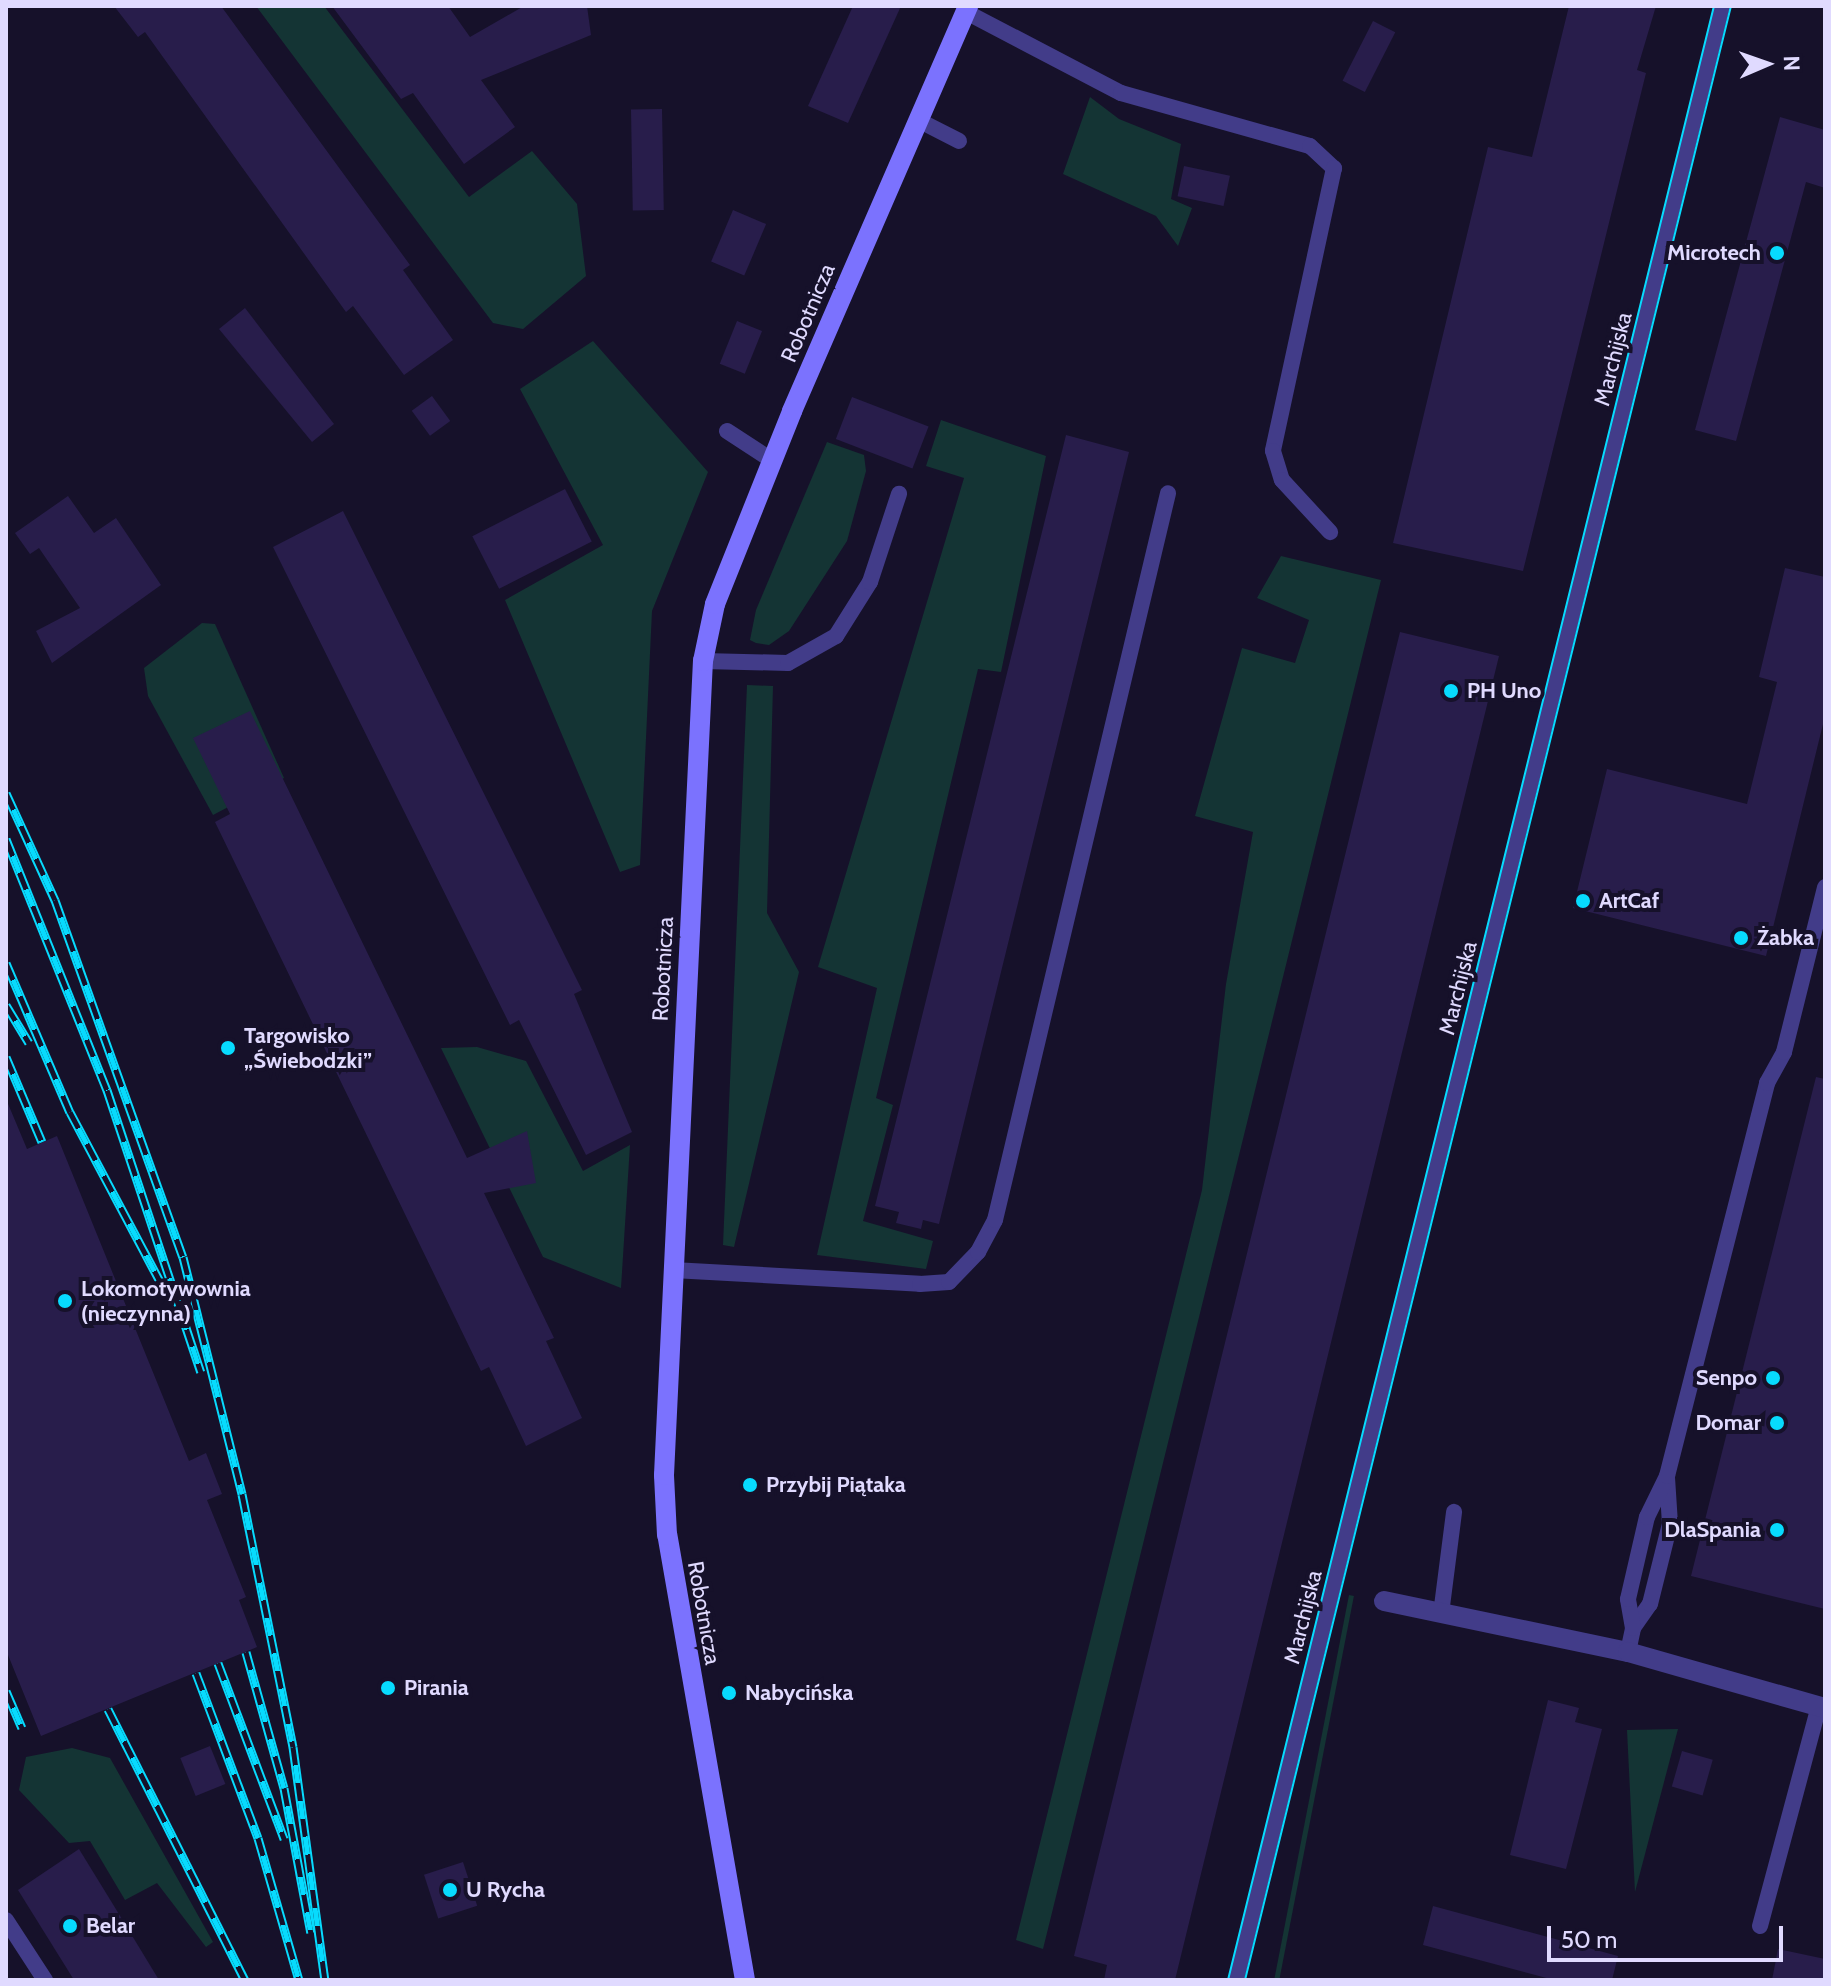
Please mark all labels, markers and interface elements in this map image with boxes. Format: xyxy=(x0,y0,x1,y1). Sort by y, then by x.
north arrow xyxy=(1727,24,1807,104)
text: N xyxy=(1778,55,1805,71)
place label: Microtech xyxy=(1667,240,1761,266)
marker: Microtech xyxy=(1768,244,1786,262)
street label: Robotnicza xyxy=(775,260,841,366)
street label: Marchijska xyxy=(1589,309,1637,409)
place label: PH Uno xyxy=(1467,678,1541,704)
marker: PH Uno xyxy=(1442,682,1460,700)
place label: ArtCaf xyxy=(1599,888,1659,914)
marker: ArtCaf xyxy=(1574,892,1592,910)
street label: Robotnicza xyxy=(647,916,679,1022)
place label: Żabka xyxy=(1757,925,1814,951)
marker: Żabka xyxy=(1732,929,1750,947)
street label: Marchijska xyxy=(1434,938,1482,1038)
place label: Targowisko „Świebodzki” xyxy=(244,1022,372,1074)
marker: Targowisko „Świebodzki” xyxy=(219,1039,237,1057)
place label: Lokomotywownia (nieczynna) xyxy=(81,1275,251,1326)
marker: Lokomotywownia (nieczynna) xyxy=(56,1292,74,1310)
place label: Senpo xyxy=(1696,1365,1757,1391)
marker: Senpo xyxy=(1764,1369,1782,1387)
place label: Domar xyxy=(1695,1410,1761,1436)
marker: Domar xyxy=(1768,1414,1786,1432)
place label: Przybij Piątaka xyxy=(766,1472,906,1498)
marker: Przybij Piątaka xyxy=(741,1476,759,1494)
place label: DlaSpania xyxy=(1664,1517,1761,1543)
marker: DlaSpania xyxy=(1768,1521,1786,1539)
street label: Robotnicza xyxy=(682,1559,726,1667)
street label: Marchijska xyxy=(1279,1567,1327,1667)
place label: Pirania xyxy=(404,1675,469,1701)
marker: Pirania xyxy=(379,1679,397,1697)
place label: Nabycińska xyxy=(745,1680,853,1706)
marker: Nabycińska xyxy=(720,1684,738,1702)
place label: U Rycha xyxy=(466,1877,545,1903)
marker: U Rycha xyxy=(441,1881,459,1899)
scale bar xyxy=(1551,1910,1787,1960)
place label: Belar xyxy=(86,1913,135,1939)
marker: Belar xyxy=(61,1917,79,1935)
text: 50 m xyxy=(1561,1925,1617,1954)

